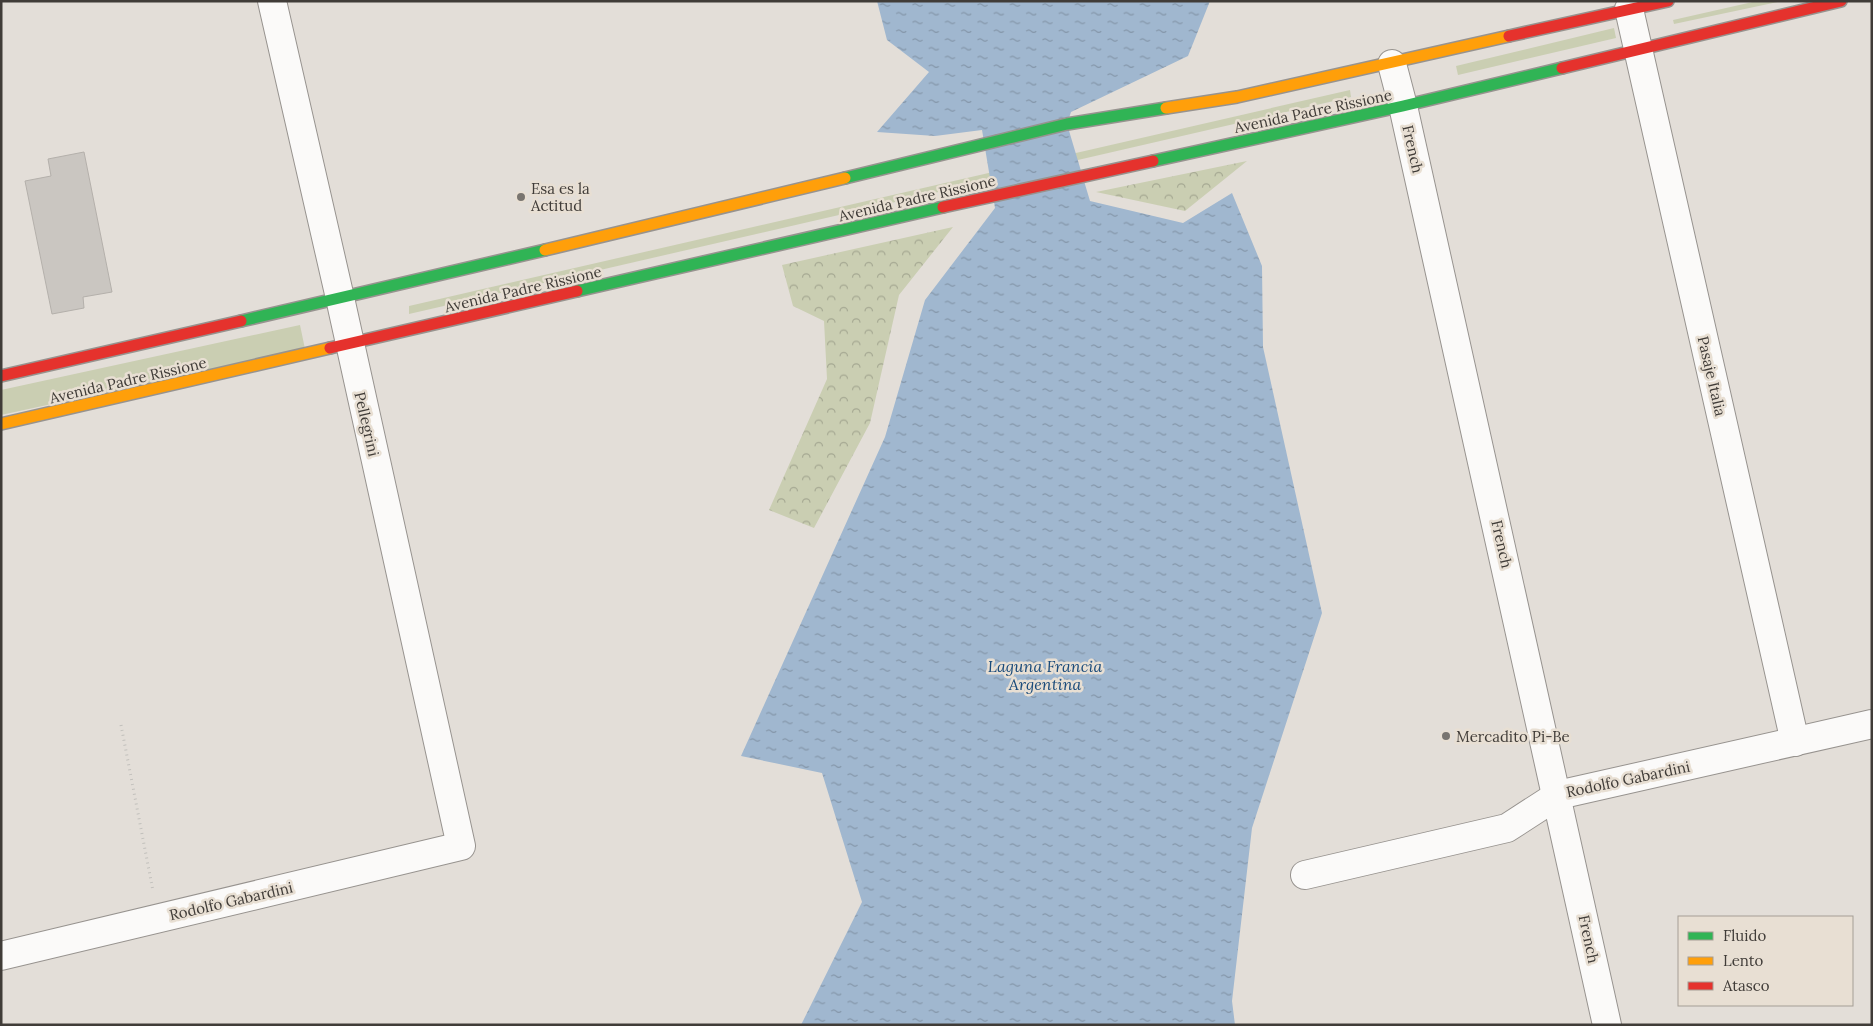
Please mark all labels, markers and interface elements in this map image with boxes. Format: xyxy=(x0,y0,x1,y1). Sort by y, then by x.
street label: Avenida Padre Rissione xyxy=(1231,85,1394,137)
street label: French xyxy=(1398,123,1428,175)
street label: Avenida Padre Rissione xyxy=(836,171,997,226)
place label: Esa es la Actitud xyxy=(530,179,590,215)
marker: Esa es la Actitud xyxy=(515,191,527,203)
street label: Avenida Padre Rissione xyxy=(442,262,603,317)
street label: Pasaje Italia xyxy=(1694,334,1731,418)
street label: Avenida Padre Rissione xyxy=(47,353,208,408)
street label: Pellegrini xyxy=(350,390,384,458)
street label: French xyxy=(1487,518,1517,570)
water label: Laguna Francia Argentina xyxy=(988,656,1102,694)
place label: Mercadito Pi-Be xyxy=(1456,727,1570,746)
marker: Mercadito Pi-Be xyxy=(1440,730,1452,742)
street label: Rodolfo Gabardini xyxy=(1564,757,1692,801)
street label: Rodolfo Gabardini xyxy=(167,878,295,924)
street label: French xyxy=(1575,913,1603,965)
legend xyxy=(1678,916,1853,1006)
text: Fluido xyxy=(1723,926,1766,945)
text: Lento xyxy=(1723,951,1764,970)
text: Atasco xyxy=(1722,976,1770,995)

